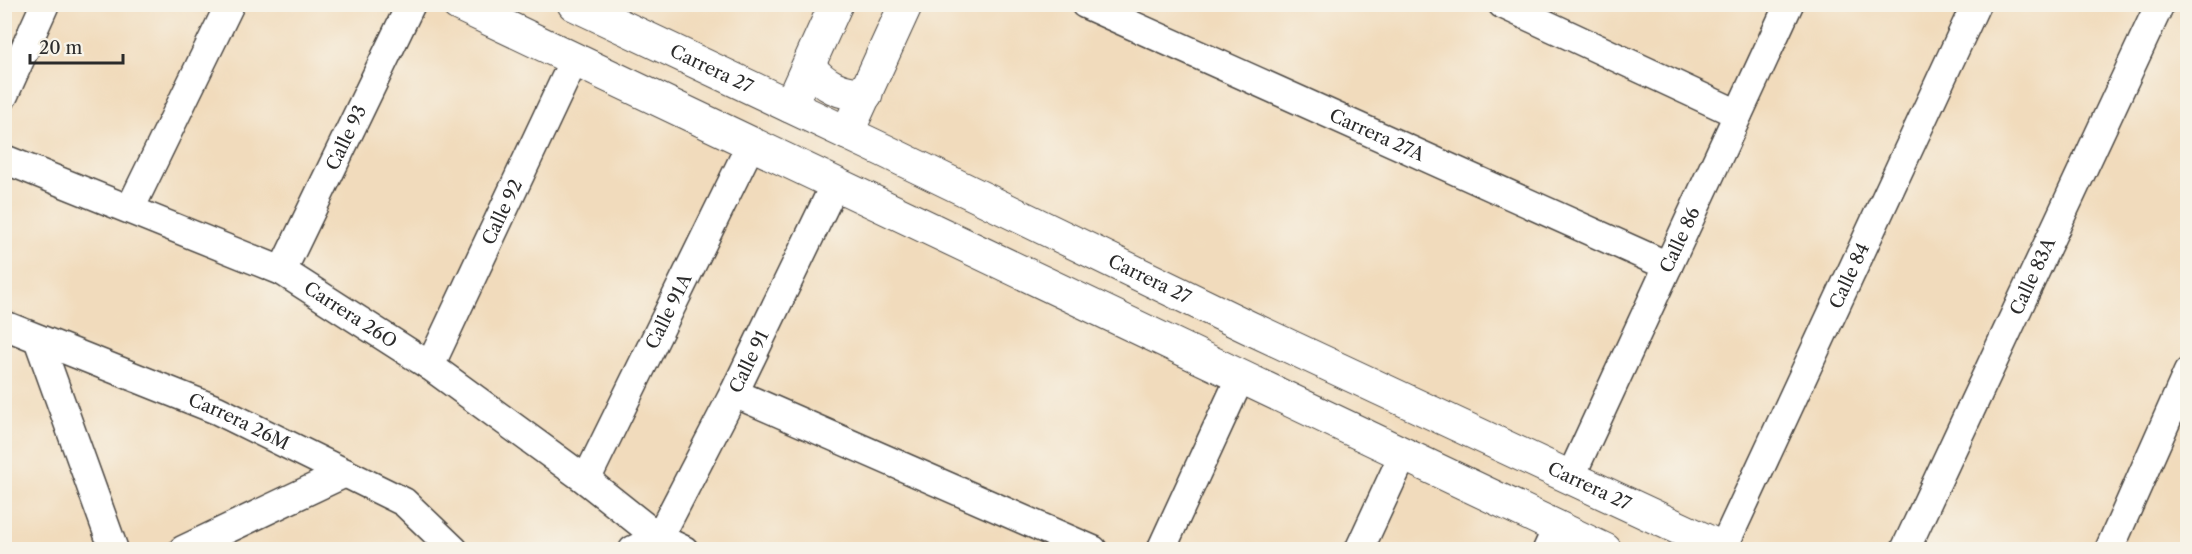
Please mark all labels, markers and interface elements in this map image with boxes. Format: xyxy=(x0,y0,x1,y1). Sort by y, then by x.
scale bar xyxy=(30,27,123,65)
text: 20 m xyxy=(39,37,83,59)
street label: Carrera 27 xyxy=(666,40,757,98)
street label: Calle 93 xyxy=(321,102,371,174)
street label: Carrera 27A xyxy=(1326,104,1428,166)
street label: Calle 92 xyxy=(478,176,527,249)
street label: Calle 86 xyxy=(1655,203,1705,276)
street label: Calle 83A xyxy=(2005,234,2061,319)
street label: Calle 84 xyxy=(1825,240,1874,312)
street label: Carrera 27 xyxy=(1105,250,1195,309)
street label: Calle 91A xyxy=(641,269,697,353)
street label: Carrera 26O xyxy=(300,277,401,353)
street label: Calle 91 xyxy=(725,326,774,397)
street label: Carrera 26M xyxy=(185,389,293,455)
street label: Carrera 27 xyxy=(1544,457,1634,515)

